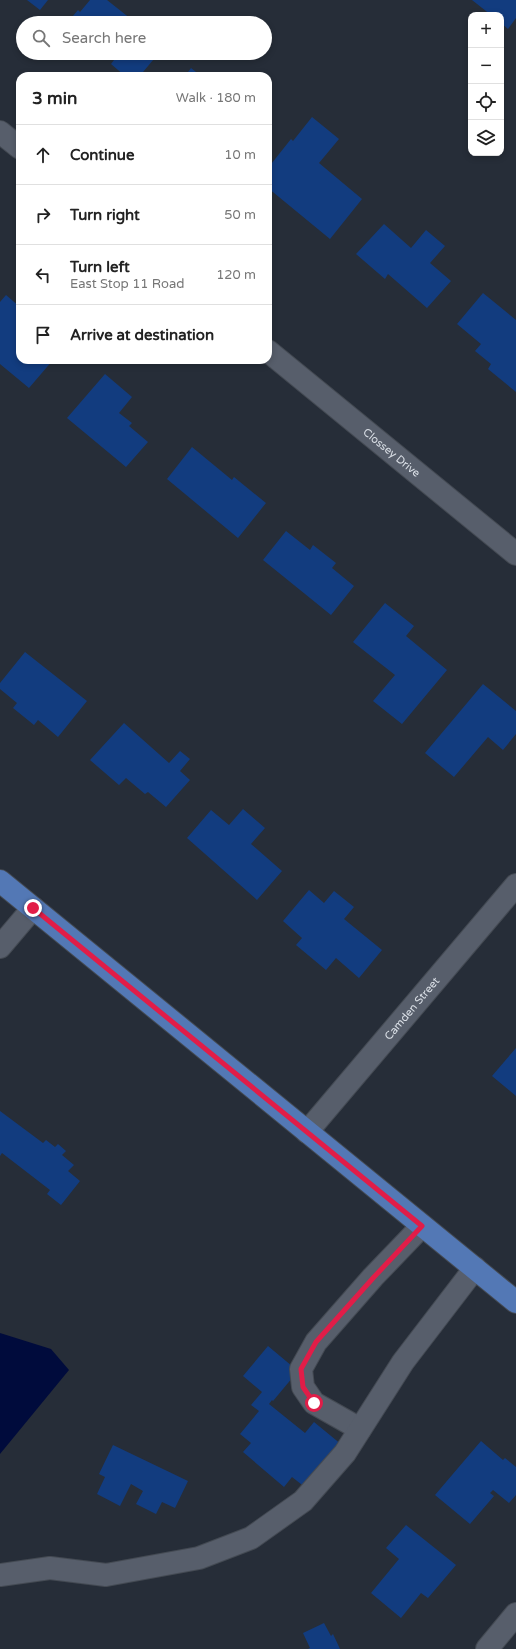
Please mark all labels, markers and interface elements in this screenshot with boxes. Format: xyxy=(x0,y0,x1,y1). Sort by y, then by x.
map controls xyxy=(468,12,504,156)
button: + xyxy=(468,12,504,48)
search box xyxy=(16,16,272,60)
icon: search xyxy=(30,27,52,49)
text: Search here xyxy=(62,29,146,47)
button: − xyxy=(468,48,504,84)
button: locate xyxy=(468,84,504,120)
text: 3 min xyxy=(32,88,77,109)
text: Walk · 180 m xyxy=(176,90,256,106)
button: layers xyxy=(468,120,504,156)
icon: ahead xyxy=(32,144,54,166)
text: Continue xyxy=(70,146,134,164)
text: 10 m xyxy=(224,147,256,163)
icon: right xyxy=(32,204,54,226)
text: Turn right xyxy=(70,206,140,224)
text: 50 m xyxy=(224,207,256,223)
text: Turn left xyxy=(70,258,130,276)
icon: left xyxy=(32,264,54,286)
text: 120 m xyxy=(216,267,256,283)
text: East Stop 11 Road xyxy=(70,276,185,292)
icon: arrive xyxy=(32,324,54,346)
text: Arrive at destination xyxy=(70,326,214,344)
street label: Clossey Drive xyxy=(360,426,423,480)
route end xyxy=(24,899,42,917)
street label: Camden Street xyxy=(382,975,442,1043)
route start xyxy=(305,1394,323,1412)

